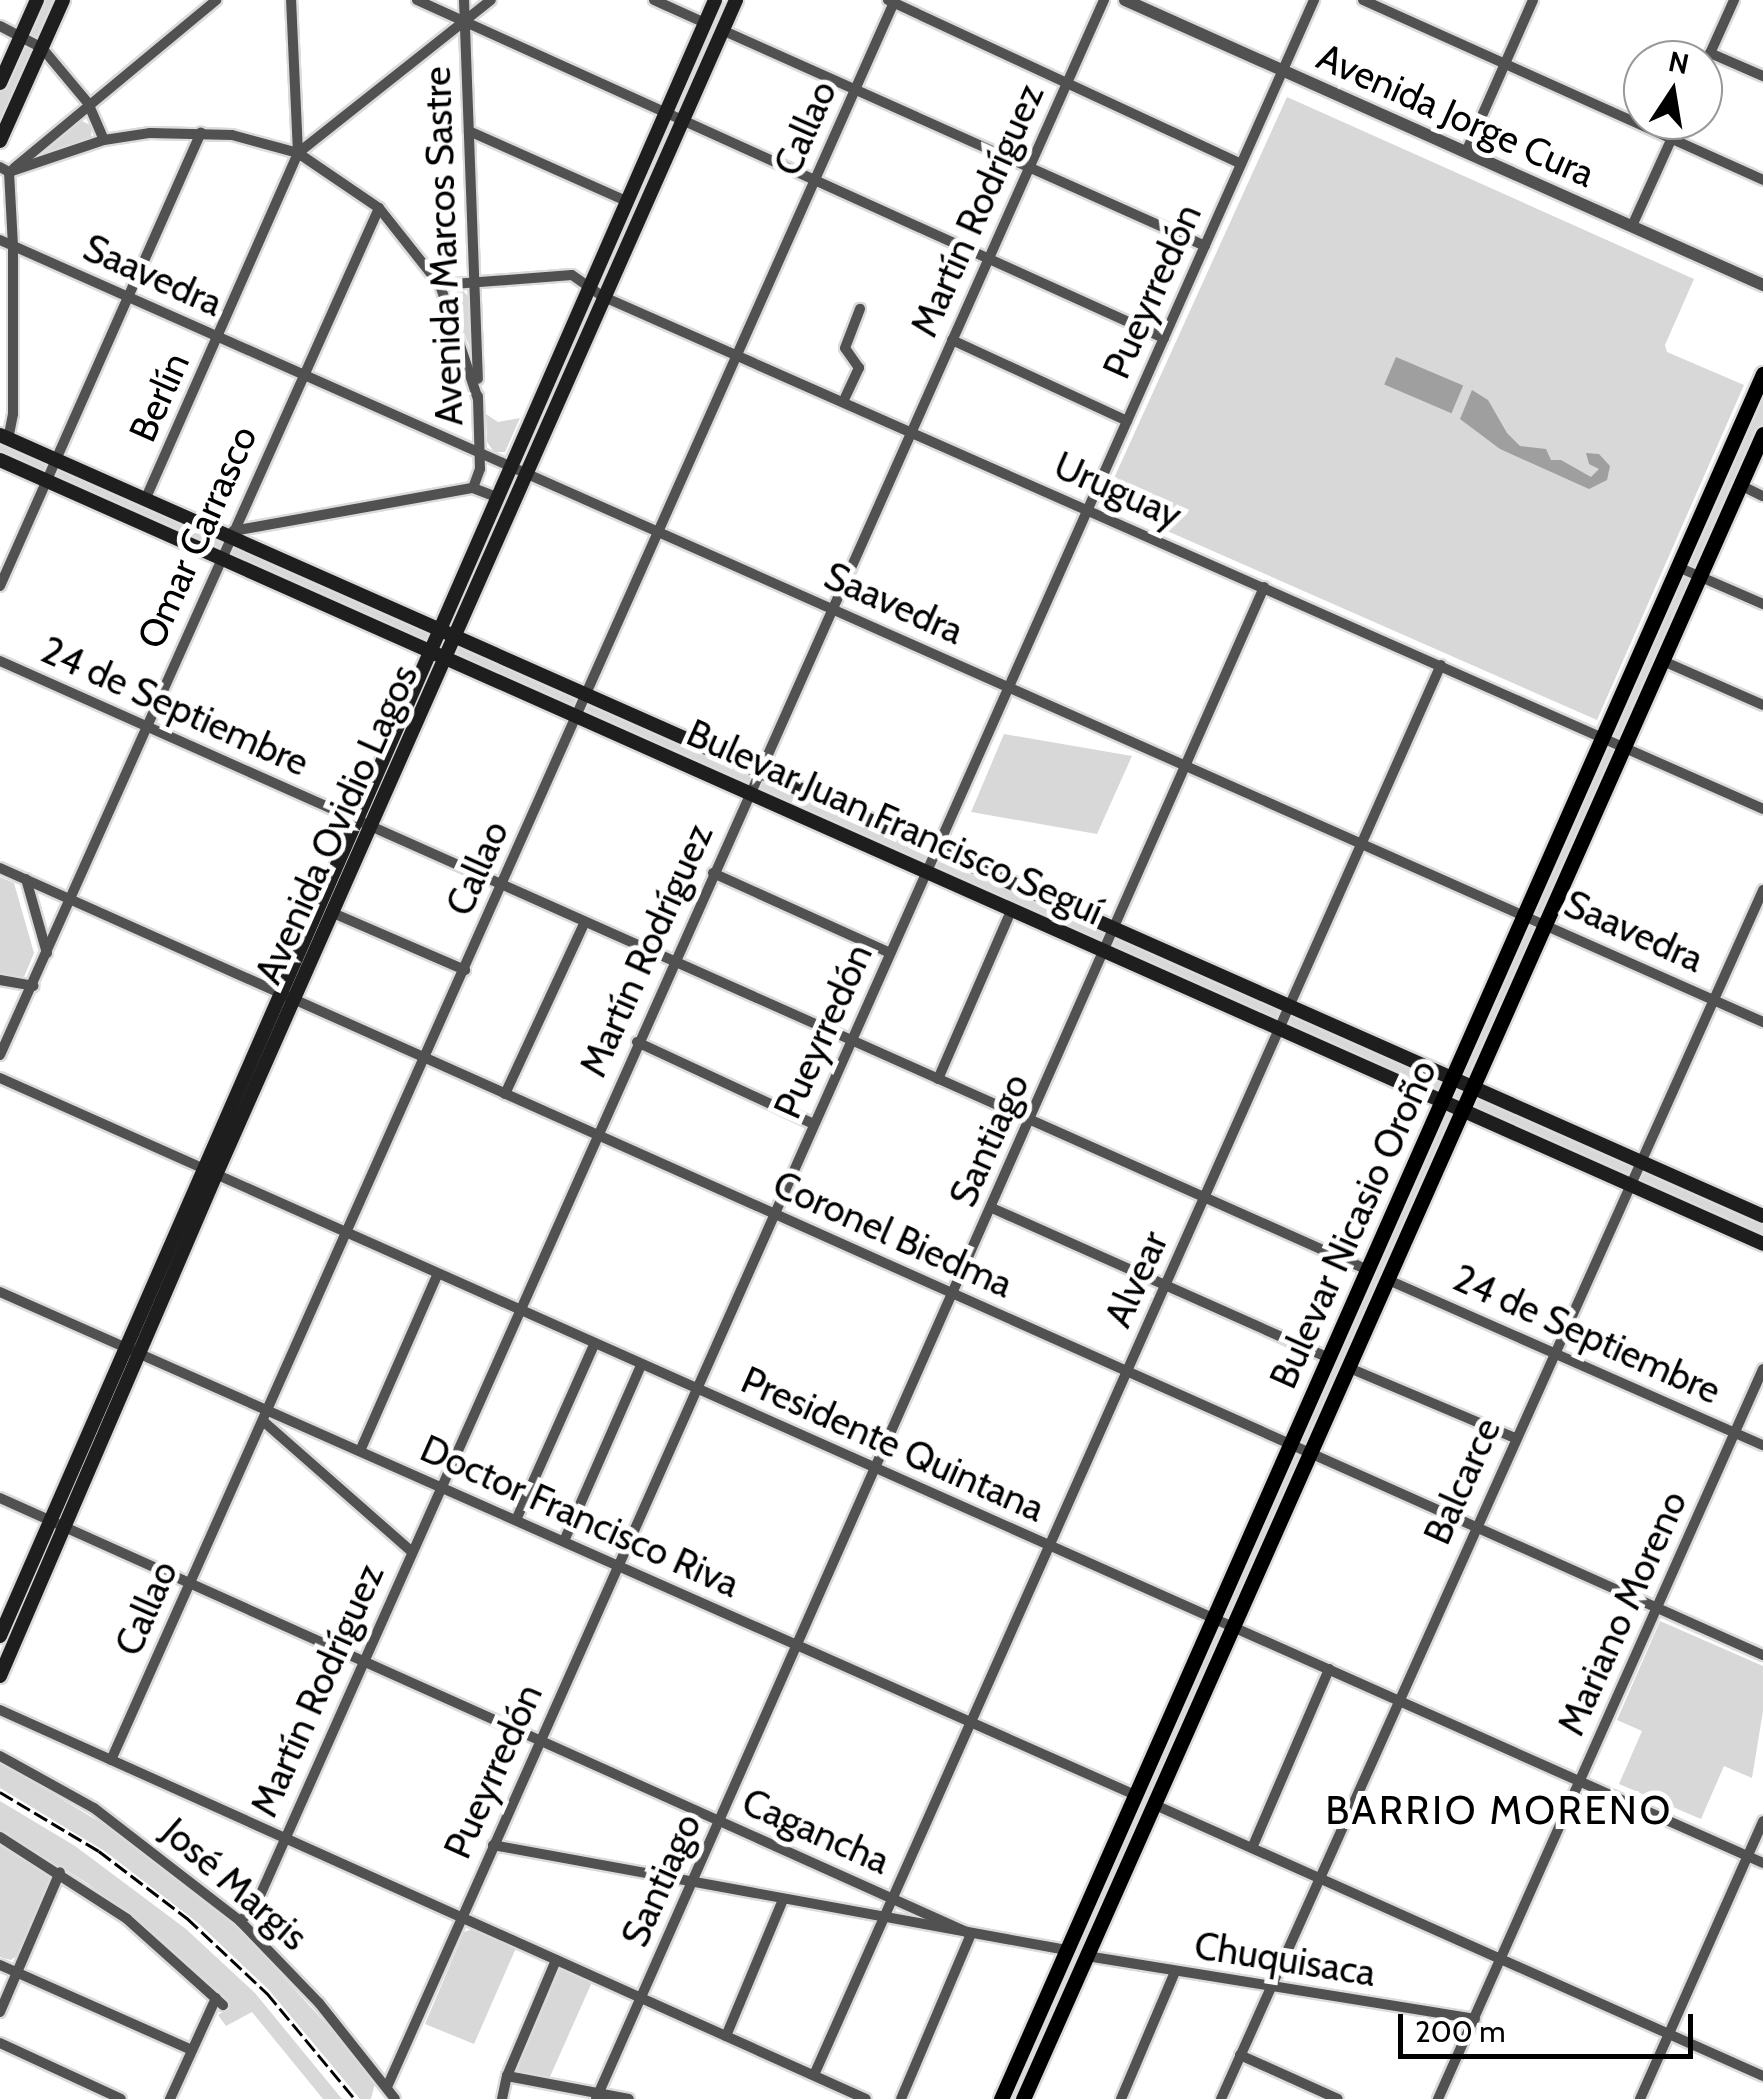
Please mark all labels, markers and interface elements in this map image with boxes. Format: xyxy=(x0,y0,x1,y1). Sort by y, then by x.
street label: Avenida Jorge Cura xyxy=(1310,33,1602,197)
north arrow xyxy=(1623,40,1723,140)
text: N xyxy=(1666,44,1692,81)
street label: Avenida Marcos Sastre xyxy=(414,66,472,426)
street label: Callao xyxy=(764,74,846,182)
street label: Martín Rodríguez xyxy=(901,76,1053,344)
street label: Pueyrredón xyxy=(1093,197,1211,385)
street label: Saavedra xyxy=(77,224,229,326)
street label: Berlín xyxy=(119,346,199,448)
street label: Omar Carrasco xyxy=(128,419,266,655)
street label: Uruguay xyxy=(1047,442,1189,538)
street label: Saavedra xyxy=(818,552,970,654)
street label: 24 de Septiembre xyxy=(34,627,316,785)
street label: Avenida Ovidio Lagos xyxy=(245,657,427,991)
street label: Bulevar Juan Francisco Seguí xyxy=(680,710,1110,934)
street label: Callao xyxy=(436,814,518,922)
street label: Martín Rodríguez xyxy=(570,816,722,1084)
street label: Saavedra xyxy=(1558,880,1710,982)
street label: Pueyrredón xyxy=(764,937,882,1125)
street label: Bulevar Nicasio Oroño xyxy=(1260,1053,1446,1395)
street label: Santiago xyxy=(940,1067,1038,1213)
street label: Coronel Biedma xyxy=(766,1161,1020,1307)
street label: Alvear xyxy=(1095,1224,1177,1334)
street label: 24 de Septiembre xyxy=(1446,1255,1728,1413)
street label: Presidente Quintana xyxy=(734,1357,1052,1531)
street label: Balcarce xyxy=(1414,1411,1510,1551)
street label: Doctor Francisco Riva xyxy=(414,1425,746,1607)
street label: Mariano Moreno xyxy=(1548,1484,1696,1742)
street label: Callao xyxy=(105,1554,187,1662)
street label: Martín Rodríguez xyxy=(241,1556,393,1824)
street label: Pueyrredón xyxy=(434,1677,552,1865)
street label: Cagancha xyxy=(735,1778,897,1884)
district label: BARRIO MORENO xyxy=(1325,1786,1673,1834)
street label: Santiago xyxy=(612,1807,710,1953)
street label: José Margis xyxy=(153,1808,317,1960)
street label: Chuquisaca xyxy=(1191,1922,1379,1996)
scale bar xyxy=(1403,1994,1698,2056)
text: 200 m xyxy=(1415,2013,1506,2050)

